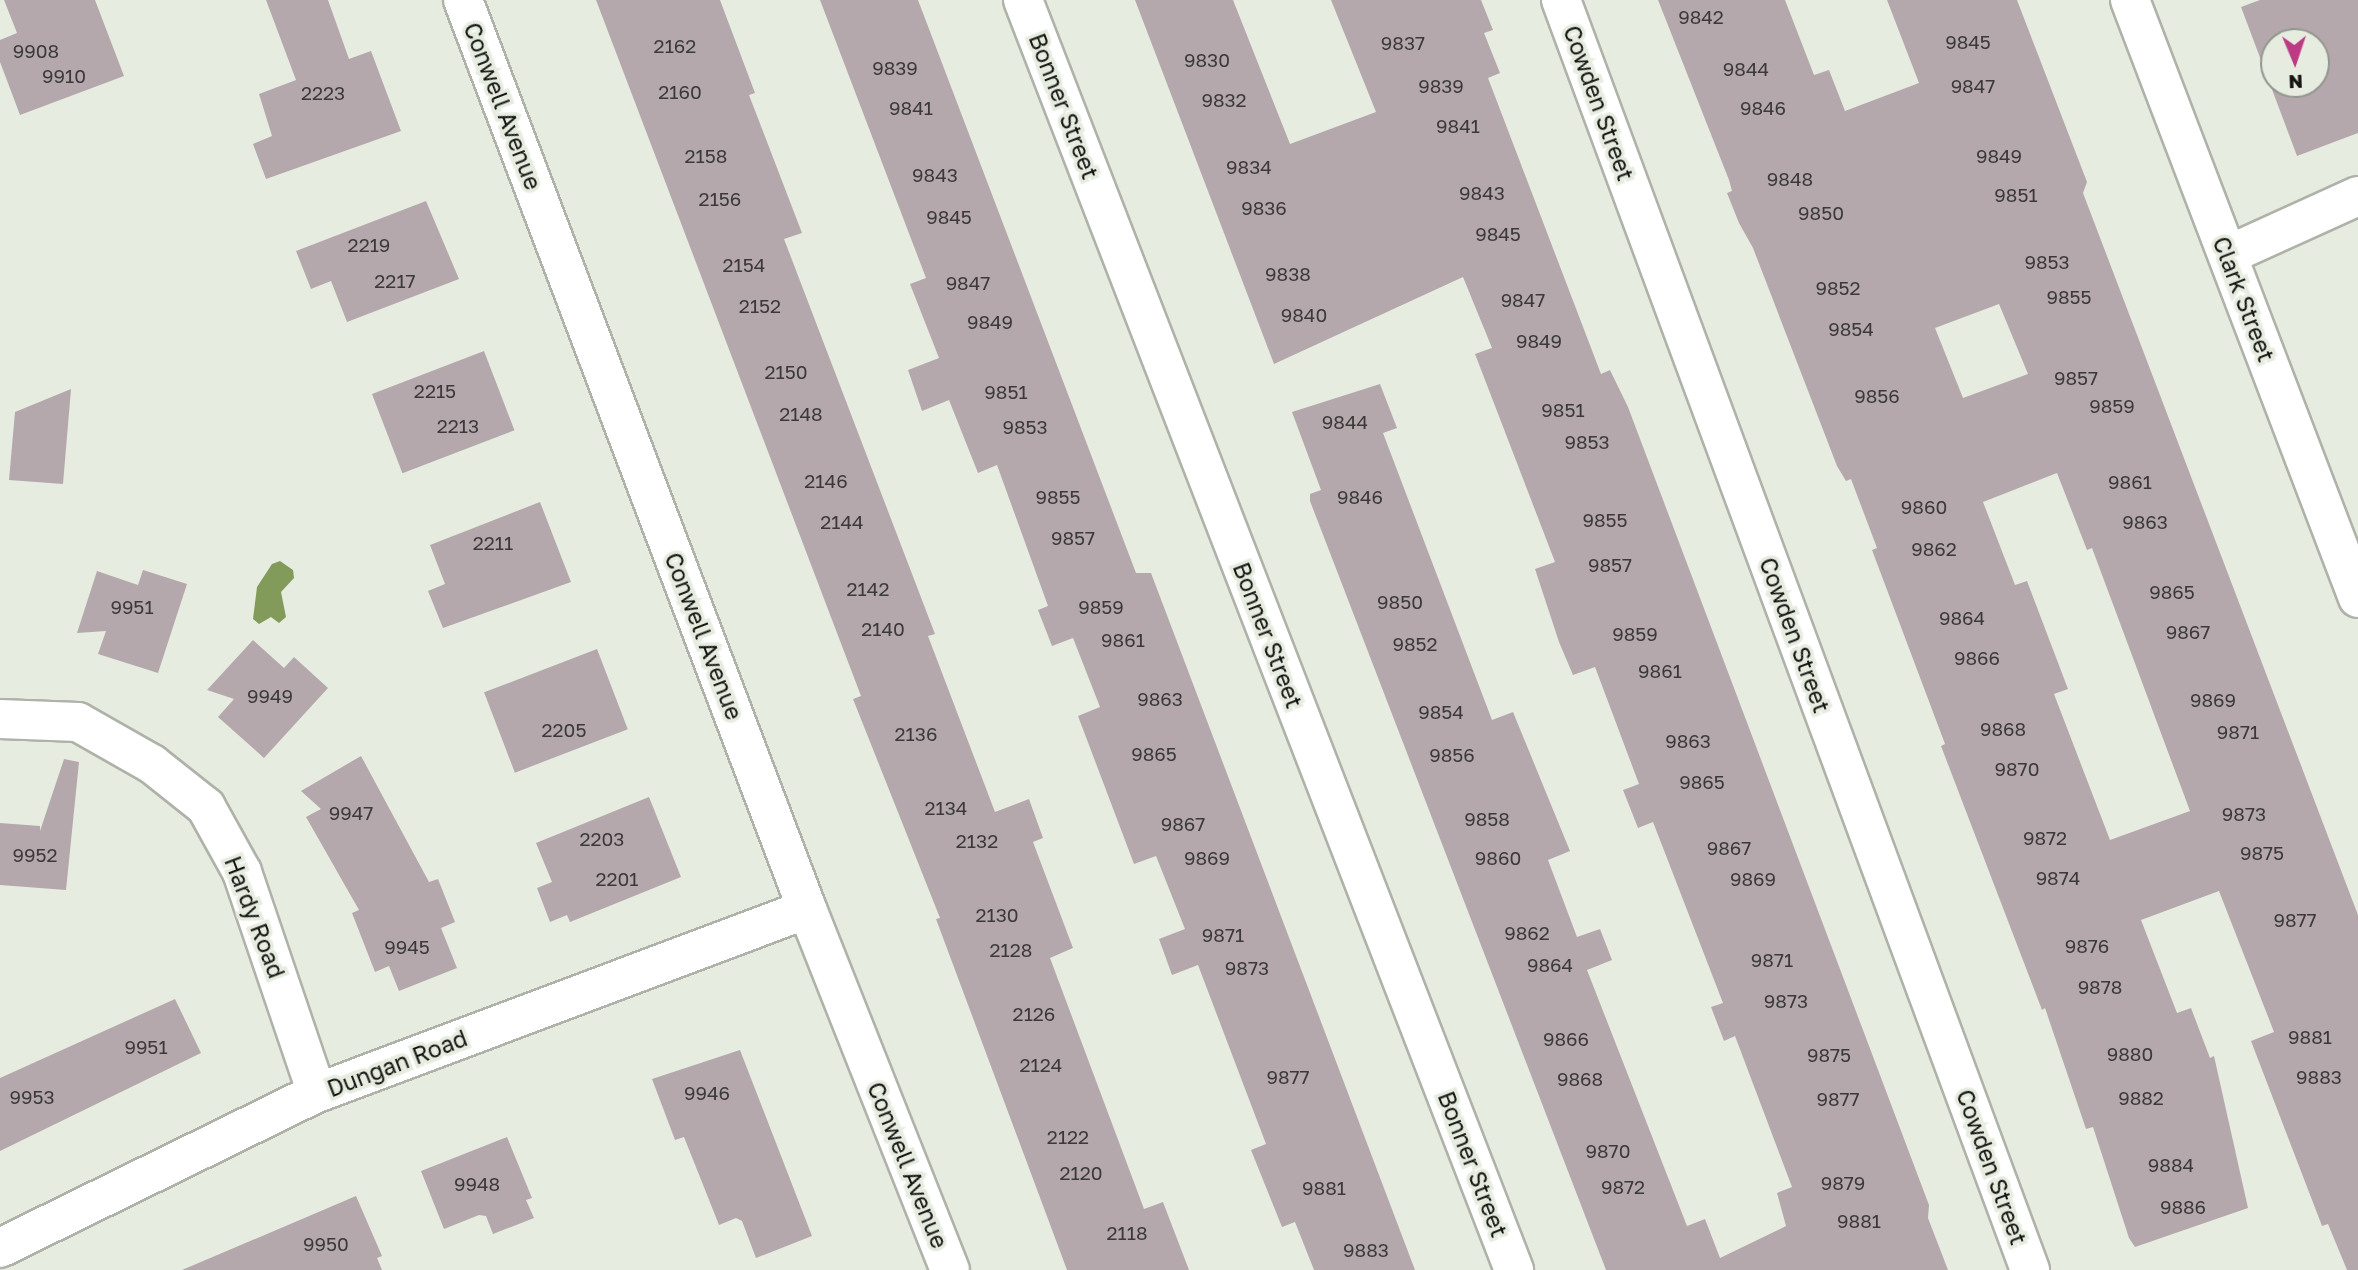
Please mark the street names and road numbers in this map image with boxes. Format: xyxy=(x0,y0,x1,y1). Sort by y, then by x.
street label: Conwell Avenue xyxy=(458,19,548,193)
street label: Cowden Street xyxy=(1558,22,1640,184)
street label: Bonner Street xyxy=(1024,29,1104,183)
street label: Clark Street xyxy=(2208,233,2280,365)
street label: Conwell Avenue xyxy=(659,549,749,723)
street label: Cowden Street xyxy=(1754,554,1836,716)
street label: Bonner Street xyxy=(1228,558,1308,712)
street label: Hardy Road xyxy=(219,852,291,982)
street label: Dungan Road xyxy=(323,1024,471,1102)
street label: Conwell Avenue xyxy=(862,1078,954,1252)
street label: Cowden Street xyxy=(1951,1086,2033,1248)
street label: Bonner Street xyxy=(1433,1087,1513,1241)

